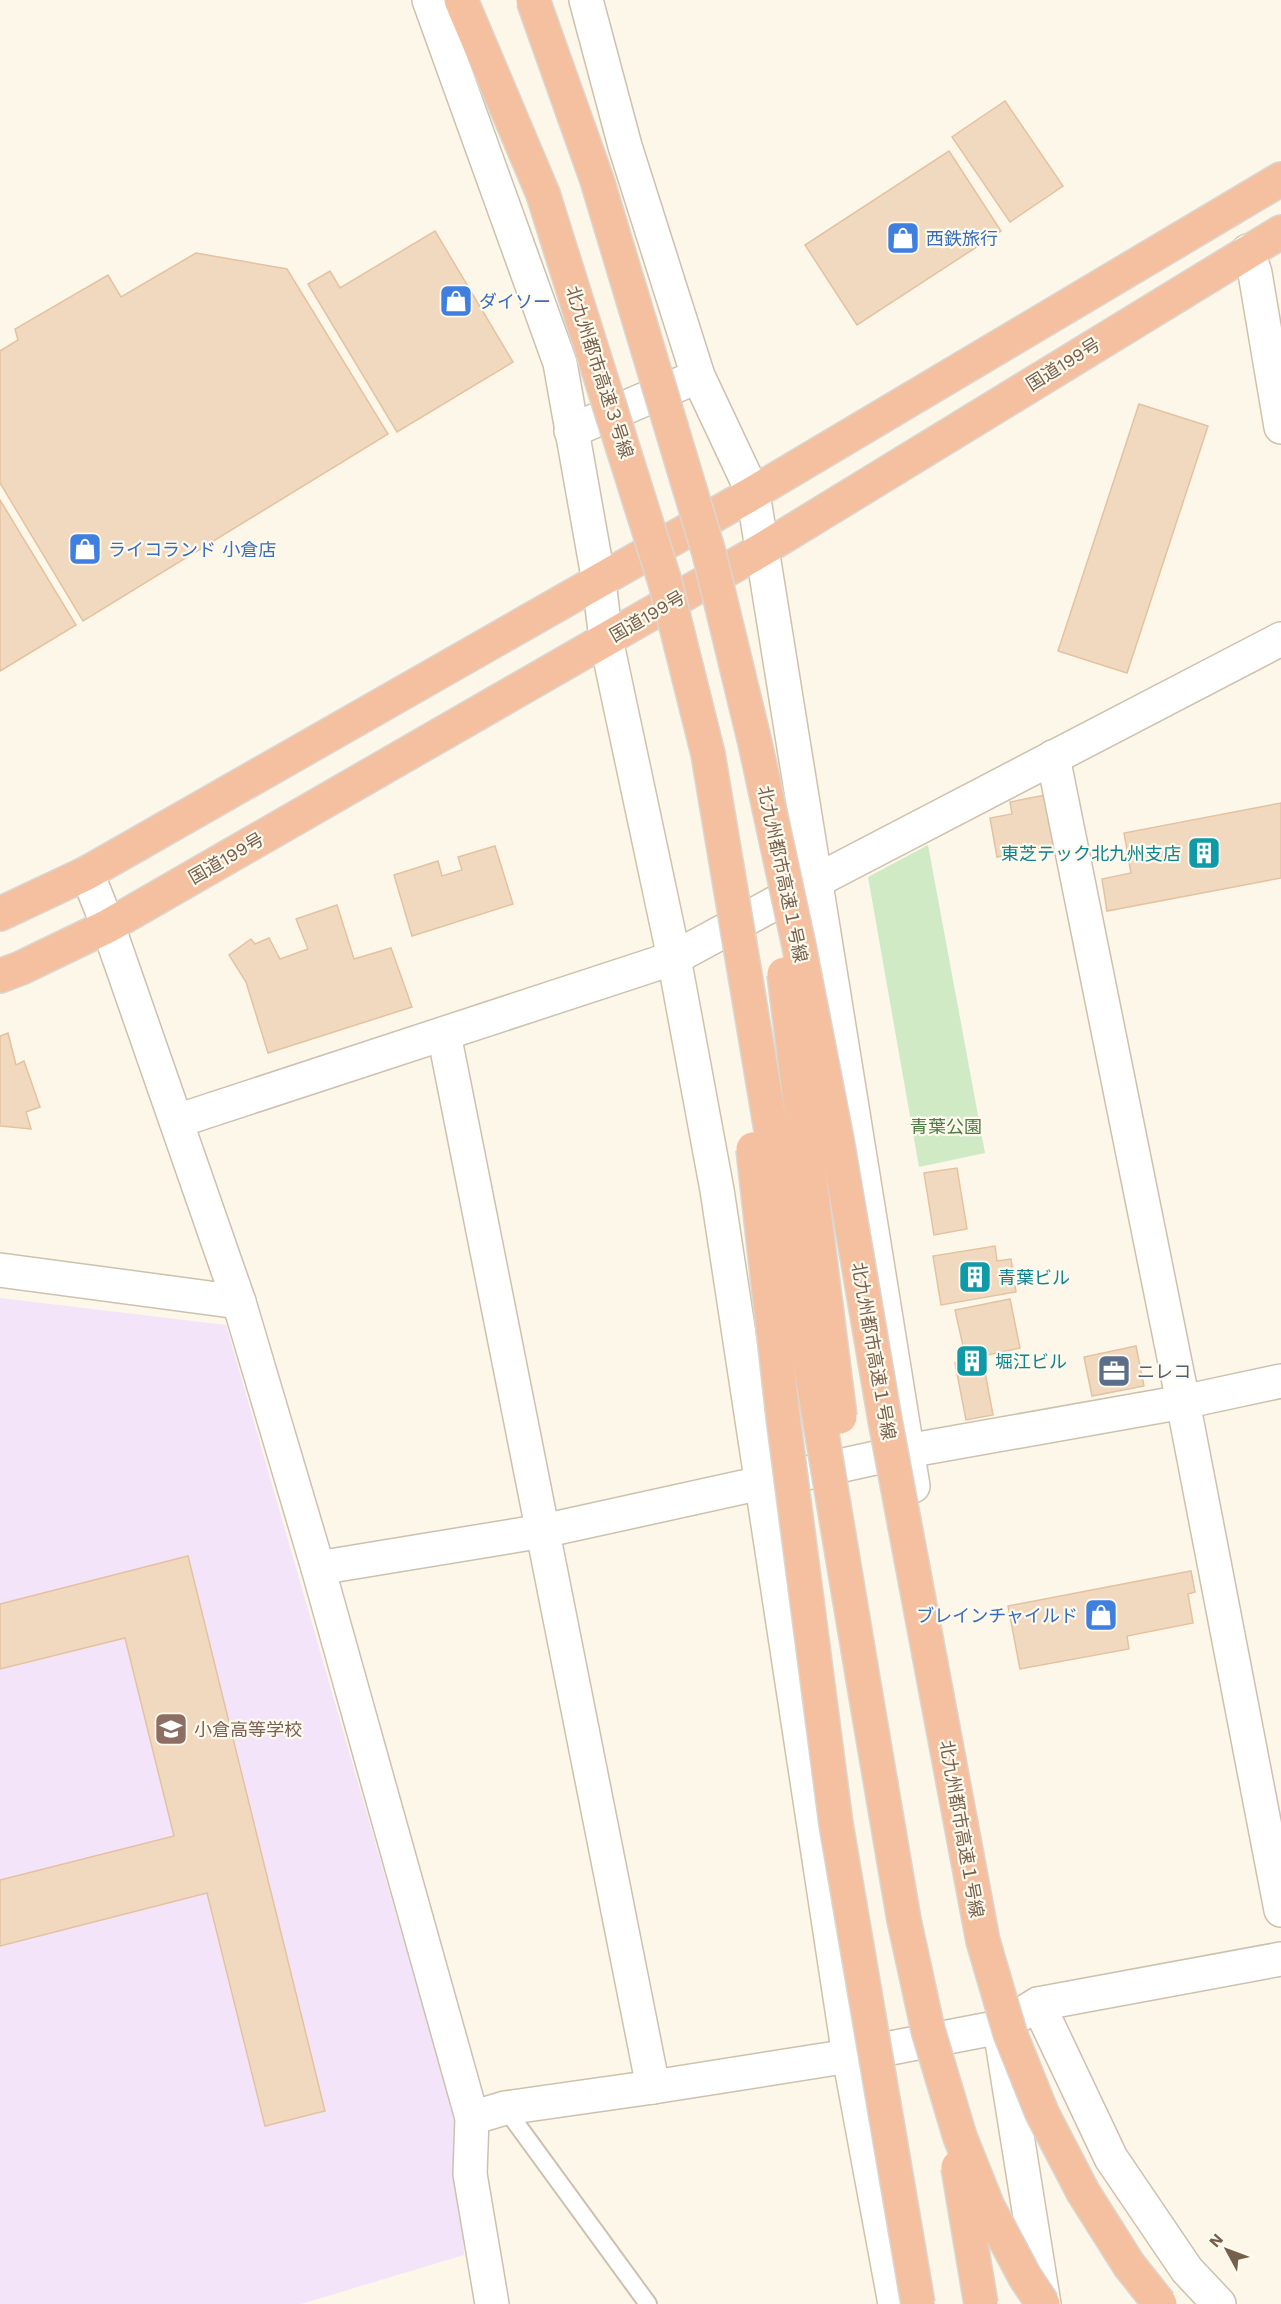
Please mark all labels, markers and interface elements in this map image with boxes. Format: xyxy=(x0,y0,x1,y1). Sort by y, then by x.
shop icon: 西鉄旅行 xyxy=(885,220,921,256)
place label: 西鉄旅行 xyxy=(926,228,998,249)
shop icon: ダイソー xyxy=(438,283,474,319)
street label: 北九州都市高速３号線 xyxy=(562,283,638,461)
place label: ダイソー xyxy=(479,291,551,312)
street label: 国道199号 xyxy=(1022,333,1104,395)
shop icon: ライコランド 小倉店 xyxy=(67,531,103,567)
place label: ライコランド 小倉店 xyxy=(108,539,276,560)
street label: 国道199号 xyxy=(606,586,688,646)
street label: 北九州都市高速１号線 xyxy=(754,784,812,964)
street label: 国道199号 xyxy=(185,828,267,888)
building icon: 東芝テック北九州支店 xyxy=(1186,835,1222,871)
place label: 東芝テック北九州支店 xyxy=(1001,843,1181,864)
park label: 青葉公園 xyxy=(910,1116,982,1137)
building icon: 青葉ビル xyxy=(957,1259,993,1295)
street label: 北九州都市高速１号線 xyxy=(848,1261,900,1441)
place label: 青葉ビル xyxy=(998,1267,1070,1288)
building icon: 堀江ビル xyxy=(954,1343,990,1379)
place label: 堀江ビル xyxy=(995,1351,1067,1372)
office icon: ニレコ xyxy=(1096,1353,1132,1389)
place label: ニレコ xyxy=(1137,1361,1191,1382)
shop icon: ブレインチャイルド xyxy=(1083,1597,1119,1633)
place label: ブレインチャイルド xyxy=(916,1605,1078,1626)
school or university icon: 小倉高等学校 xyxy=(153,1711,189,1747)
place label: 小倉高等学校 xyxy=(194,1719,302,1740)
street label: 北九州都市高速１号線 xyxy=(936,1739,988,1919)
north arrow xyxy=(1197,2220,1257,2280)
text: N xyxy=(1205,2230,1227,2251)

